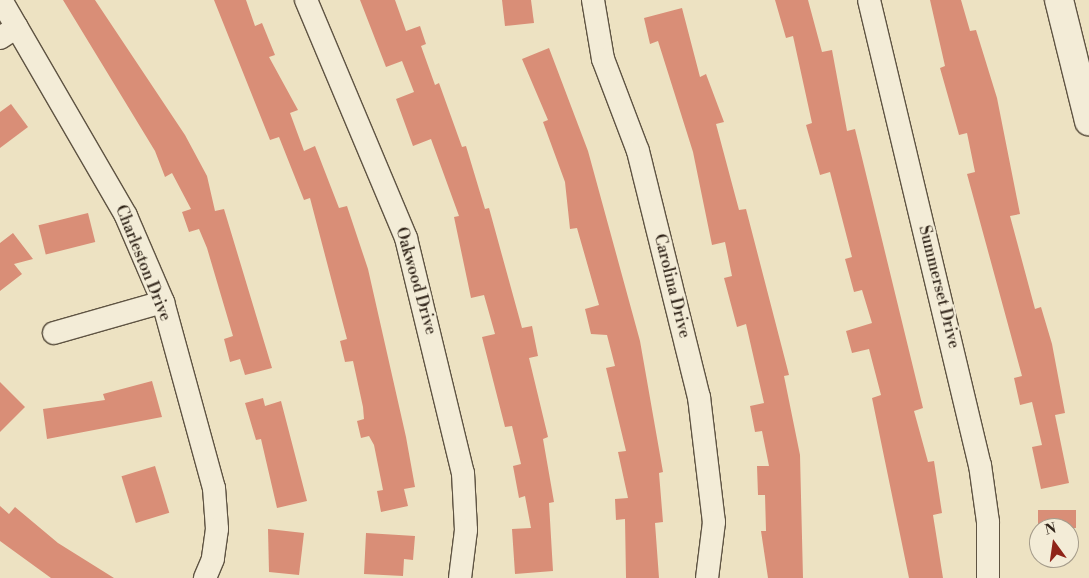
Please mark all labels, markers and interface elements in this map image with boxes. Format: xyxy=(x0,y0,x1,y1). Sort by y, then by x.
street label: Charleston Drive xyxy=(111,202,175,324)
street label: Summerset Drive xyxy=(914,223,964,351)
street label: Oakwood Drive xyxy=(391,225,441,337)
street label: Carolina Drive xyxy=(650,232,694,340)
north arrow xyxy=(1029,518,1079,568)
text: N xyxy=(1043,519,1058,539)

